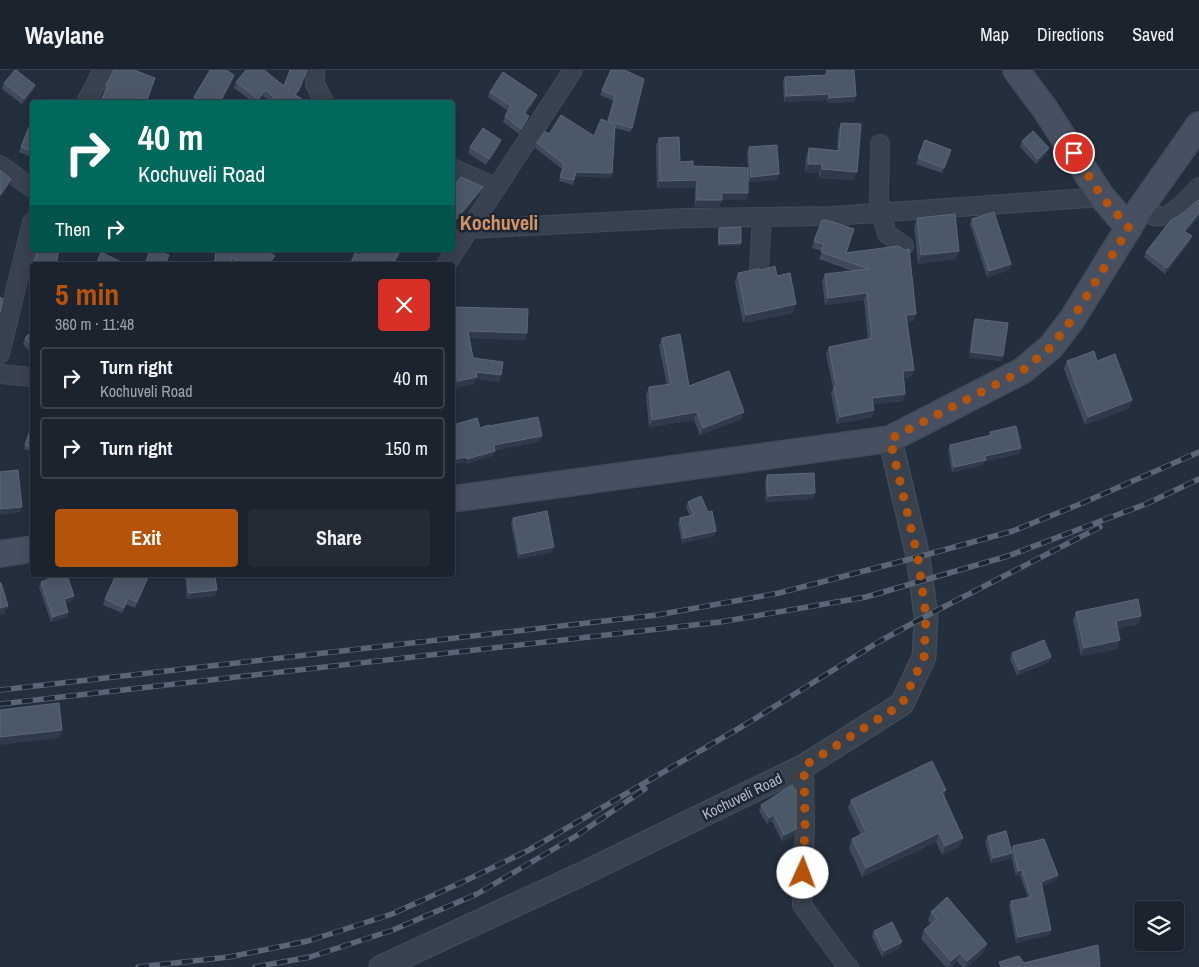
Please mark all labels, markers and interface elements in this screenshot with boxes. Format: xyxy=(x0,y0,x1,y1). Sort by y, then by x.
text: Waylane xyxy=(25,19,104,51)
text: Map xyxy=(980,22,1009,47)
text: Directions xyxy=(1037,22,1104,47)
text: Saved xyxy=(1132,22,1174,47)
text: 40 m xyxy=(138,114,203,161)
icon: right xyxy=(55,120,120,185)
pin xyxy=(1053,132,1095,174)
icon: arrive xyxy=(1060,139,1088,167)
text: Kochuveli Road xyxy=(138,159,265,189)
district label: Kochuveli xyxy=(460,209,538,236)
icon: right xyxy=(101,215,129,243)
text: Then xyxy=(55,216,91,242)
text: 5 min xyxy=(55,274,119,314)
button: close xyxy=(378,279,430,331)
text: 360 m · 11:48 xyxy=(55,313,134,335)
text: Turn right xyxy=(100,354,172,380)
icon: right xyxy=(57,364,85,392)
text: 40 m xyxy=(393,365,428,391)
text: Kochuveli Road xyxy=(100,380,193,402)
icon: right xyxy=(57,434,85,462)
text: Turn right xyxy=(100,435,172,461)
text: 150 m xyxy=(385,435,428,461)
button: Exit xyxy=(55,509,238,567)
button: Share xyxy=(248,509,430,567)
street label: Kochuveli Road xyxy=(698,768,786,824)
position arrow xyxy=(776,846,828,898)
map controls xyxy=(1134,901,1184,951)
button: layers xyxy=(1134,901,1184,951)

